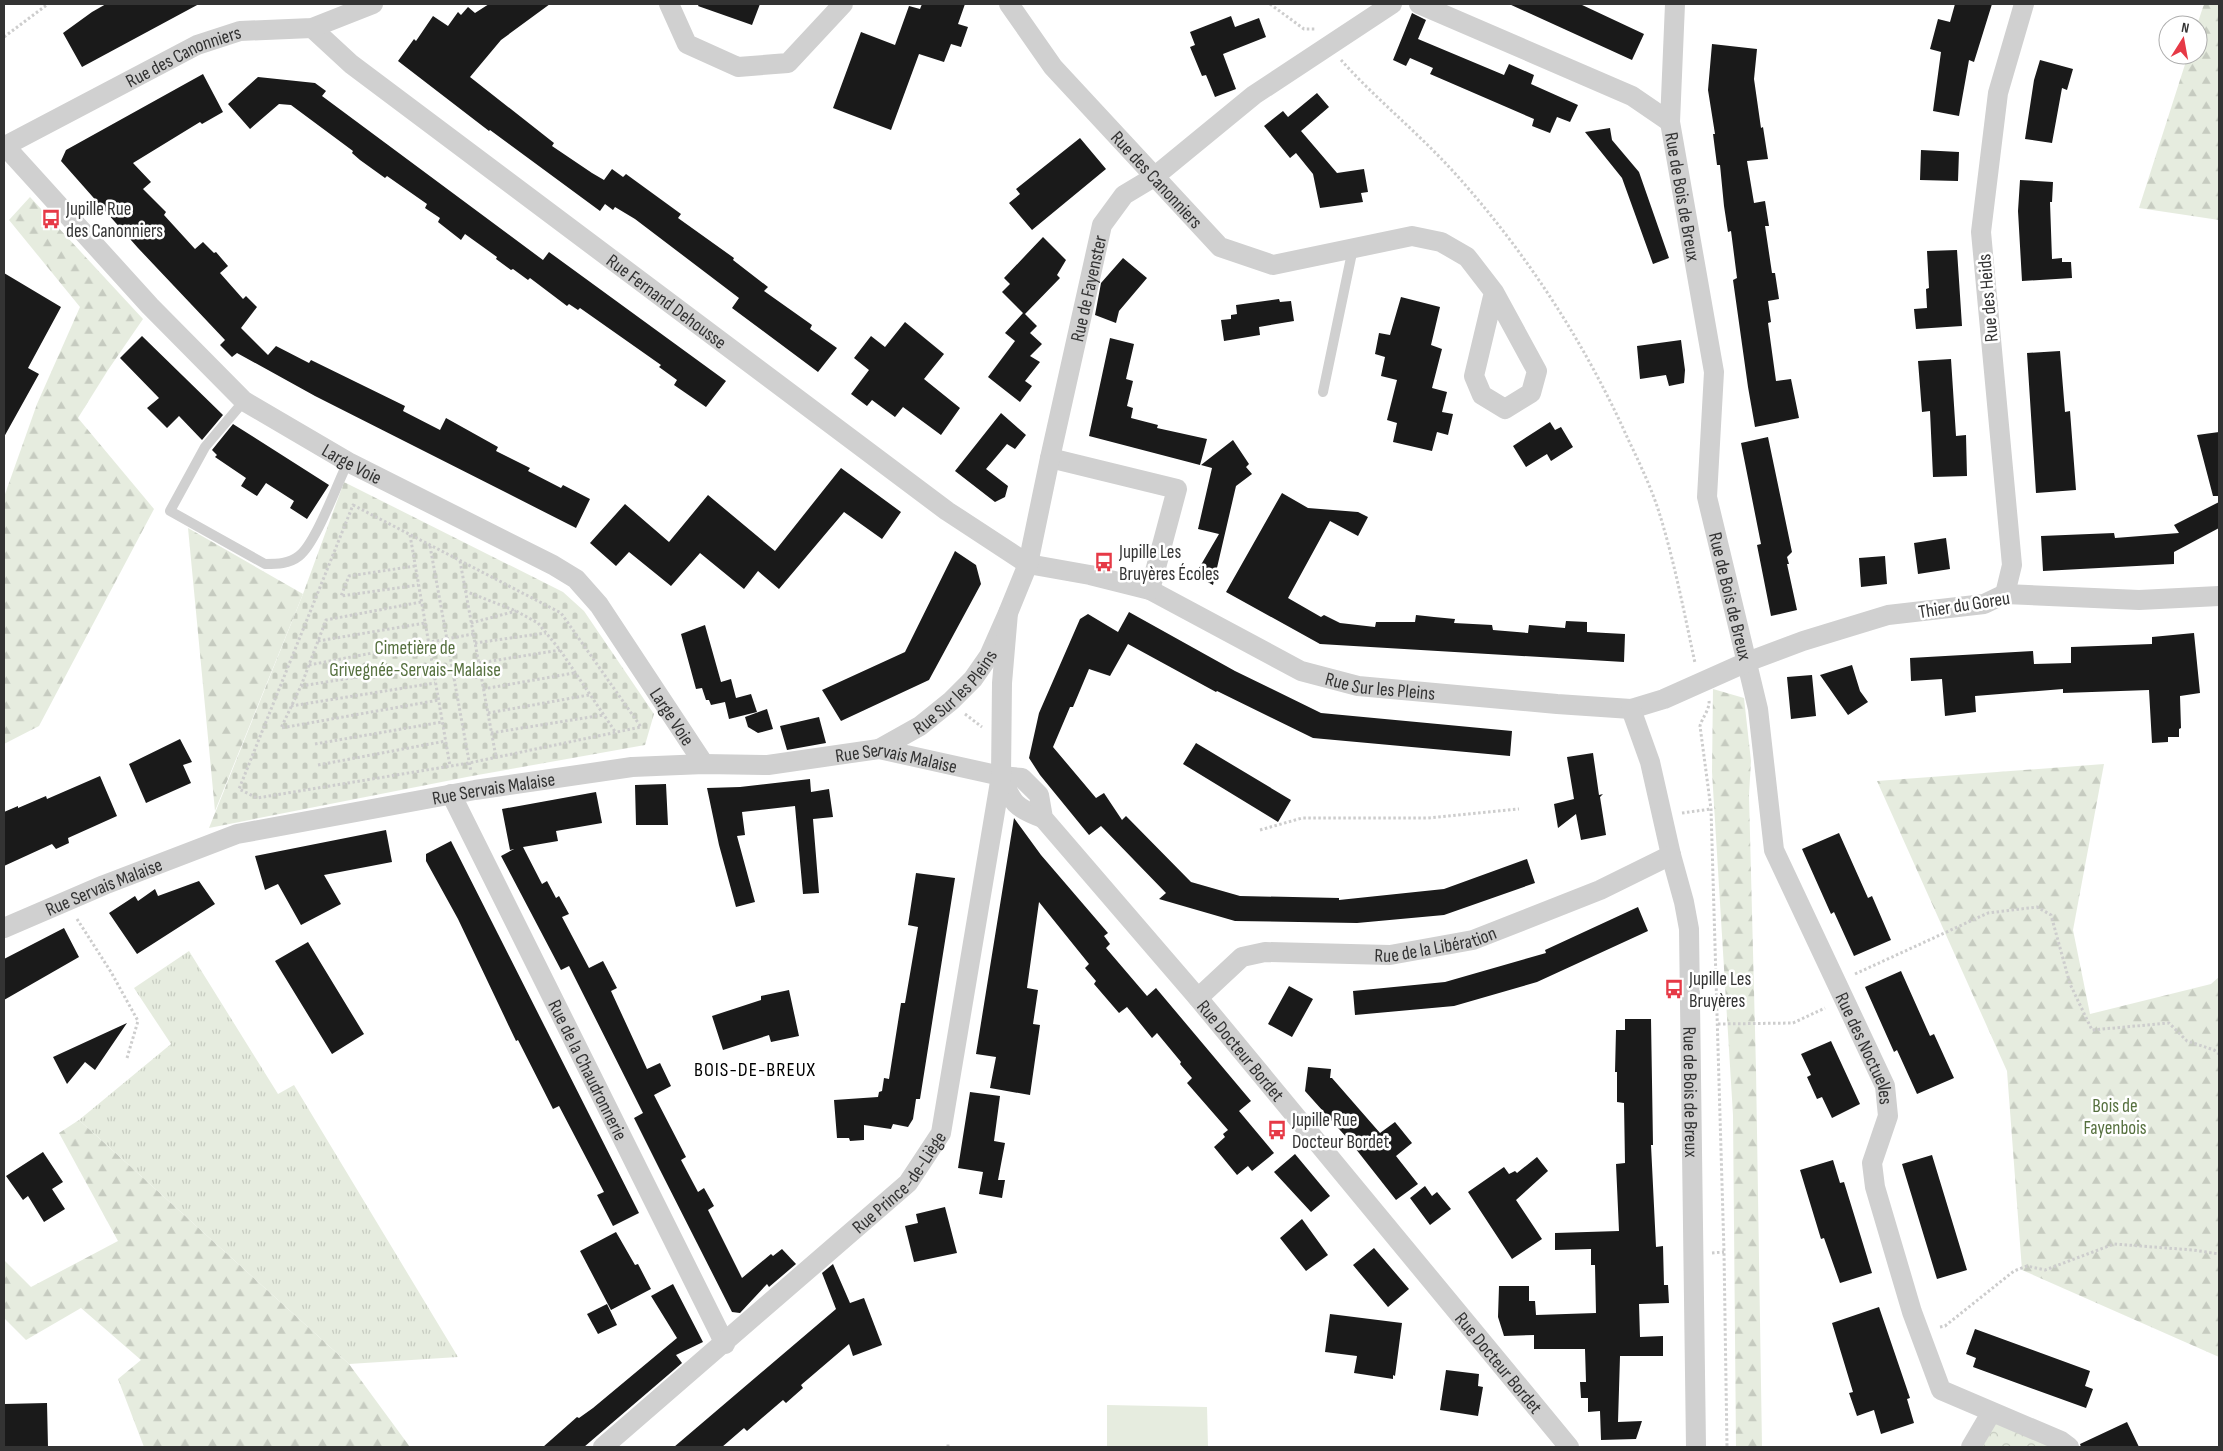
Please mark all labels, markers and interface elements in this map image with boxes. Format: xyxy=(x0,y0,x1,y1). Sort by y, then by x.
north arrow xyxy=(2158,15,2208,65)
text: N xyxy=(2180,19,2191,37)
street label: Rue des Canonniers xyxy=(122,21,244,93)
street label: Rue des Canonniers xyxy=(1105,127,1207,234)
street label: Rue de Bois de Breux xyxy=(1659,131,1704,263)
place label: Jupille Rue des Canonniers xyxy=(65,198,163,243)
bus stop icon: Jupille Rue des Canonniers xyxy=(40,208,62,230)
street label: Rue de Fayenster xyxy=(1066,233,1113,344)
street label: Rue Fernand Dehousse xyxy=(602,250,731,355)
street label: Rue des Heids xyxy=(1973,253,2004,343)
street label: Large Voie xyxy=(317,439,385,490)
street label: Rue de Bois de Breux xyxy=(1703,530,1756,663)
place label: Jupille Les Bruyères Écoles xyxy=(1118,541,1220,586)
bus stop icon: Jupille Les Bruyères Écoles xyxy=(1093,551,1115,573)
street label: Thier du Goreu xyxy=(1917,587,2012,624)
park label: Cimetière de Grivegnée-Servais-Malaise xyxy=(329,637,501,682)
street label: Rue Sur les Pleins xyxy=(910,647,1003,740)
street label: Rue Sur les Pleins xyxy=(1322,668,1436,706)
street label: Large Voie xyxy=(644,684,699,750)
street label: Rue Servais Malaise xyxy=(834,739,959,779)
street label: Rue Servais Malaise xyxy=(431,768,557,811)
street label: Rue Servais Malaise xyxy=(42,854,166,922)
street label: Rue de la Libération xyxy=(1374,922,1500,968)
place label: Jupille Les Bruyères xyxy=(1688,968,1751,1013)
bus stop icon: Jupille Les Bruyères xyxy=(1663,978,1685,1000)
street label: Rue des Noctuelles xyxy=(1830,989,1897,1106)
street label: Rue de la Chaudronnerie xyxy=(542,996,632,1144)
street label: Rue Docteur Bordet xyxy=(1191,996,1289,1107)
street label: Rue de Bois de Breux xyxy=(1677,1027,1702,1158)
district label: BOIS-DE-BREUX xyxy=(694,1058,816,1082)
park label: Bois de Fayenbois xyxy=(2083,1095,2147,1140)
place label: Jupille Rue Docteur Bordet xyxy=(1291,1109,1389,1154)
bus stop icon: Jupille Rue Docteur Bordet xyxy=(1266,1119,1288,1141)
street label: Rue Prince-de-Liège xyxy=(848,1127,952,1239)
street label: Rue Docteur Bordet xyxy=(1449,1308,1547,1419)

